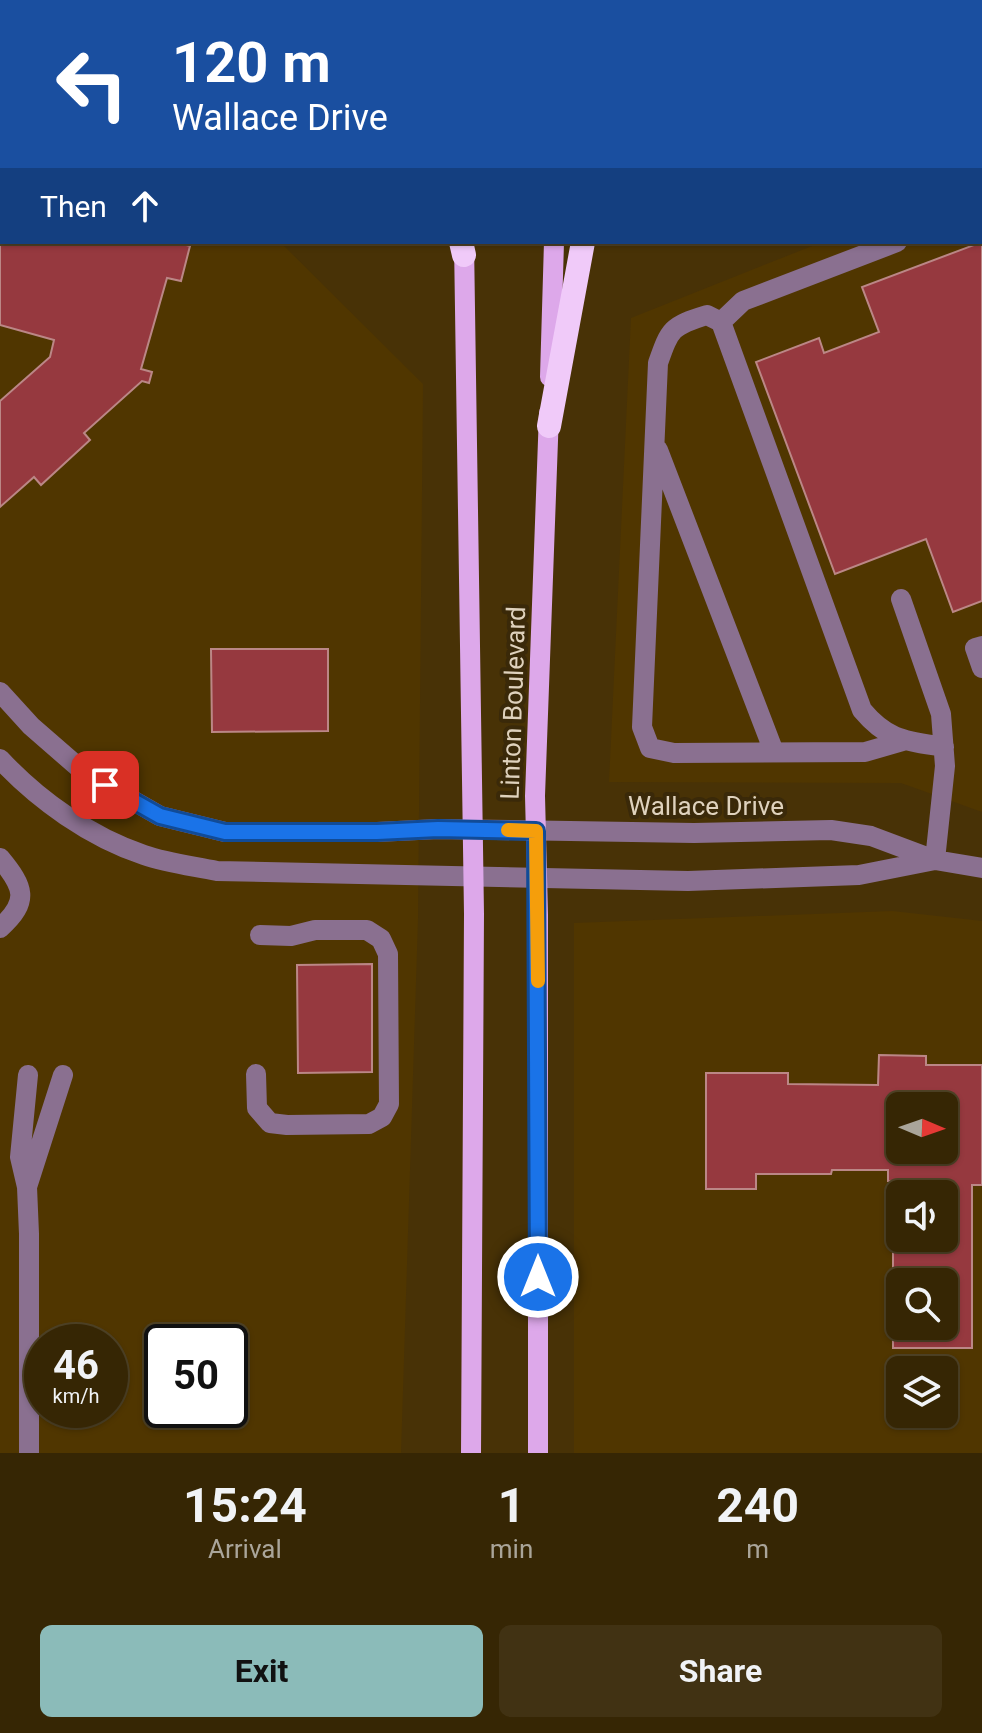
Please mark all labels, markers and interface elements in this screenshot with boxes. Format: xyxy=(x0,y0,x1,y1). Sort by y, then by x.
text: 120 m xyxy=(172,30,331,96)
icon: left xyxy=(40,32,144,136)
text: Wallace Drive xyxy=(172,97,388,139)
icon: ahead xyxy=(123,184,167,228)
text: Then xyxy=(40,189,107,224)
street label: Linton Boulevard xyxy=(495,606,531,800)
pin xyxy=(71,751,139,819)
icon: arrive xyxy=(83,763,127,807)
street label: Wallace Drive xyxy=(628,791,784,821)
north arrow xyxy=(886,1092,958,1164)
map controls xyxy=(886,1092,958,1428)
button: sound xyxy=(886,1180,958,1252)
position arrow xyxy=(496,1235,580,1319)
button: search xyxy=(886,1268,958,1340)
speed limit sign: 50 xyxy=(144,1324,248,1428)
text: 46 xyxy=(53,1342,99,1389)
button: layers xyxy=(886,1356,958,1428)
text: km/h xyxy=(53,1384,99,1408)
text: 15:24 xyxy=(183,1477,307,1534)
text: 1 xyxy=(498,1477,525,1534)
text: 240 xyxy=(716,1477,799,1534)
text: Arrival xyxy=(208,1534,282,1564)
text: min xyxy=(490,1534,533,1564)
text: m xyxy=(746,1534,769,1564)
button: Exit xyxy=(40,1625,483,1717)
button: Share xyxy=(499,1625,942,1717)

